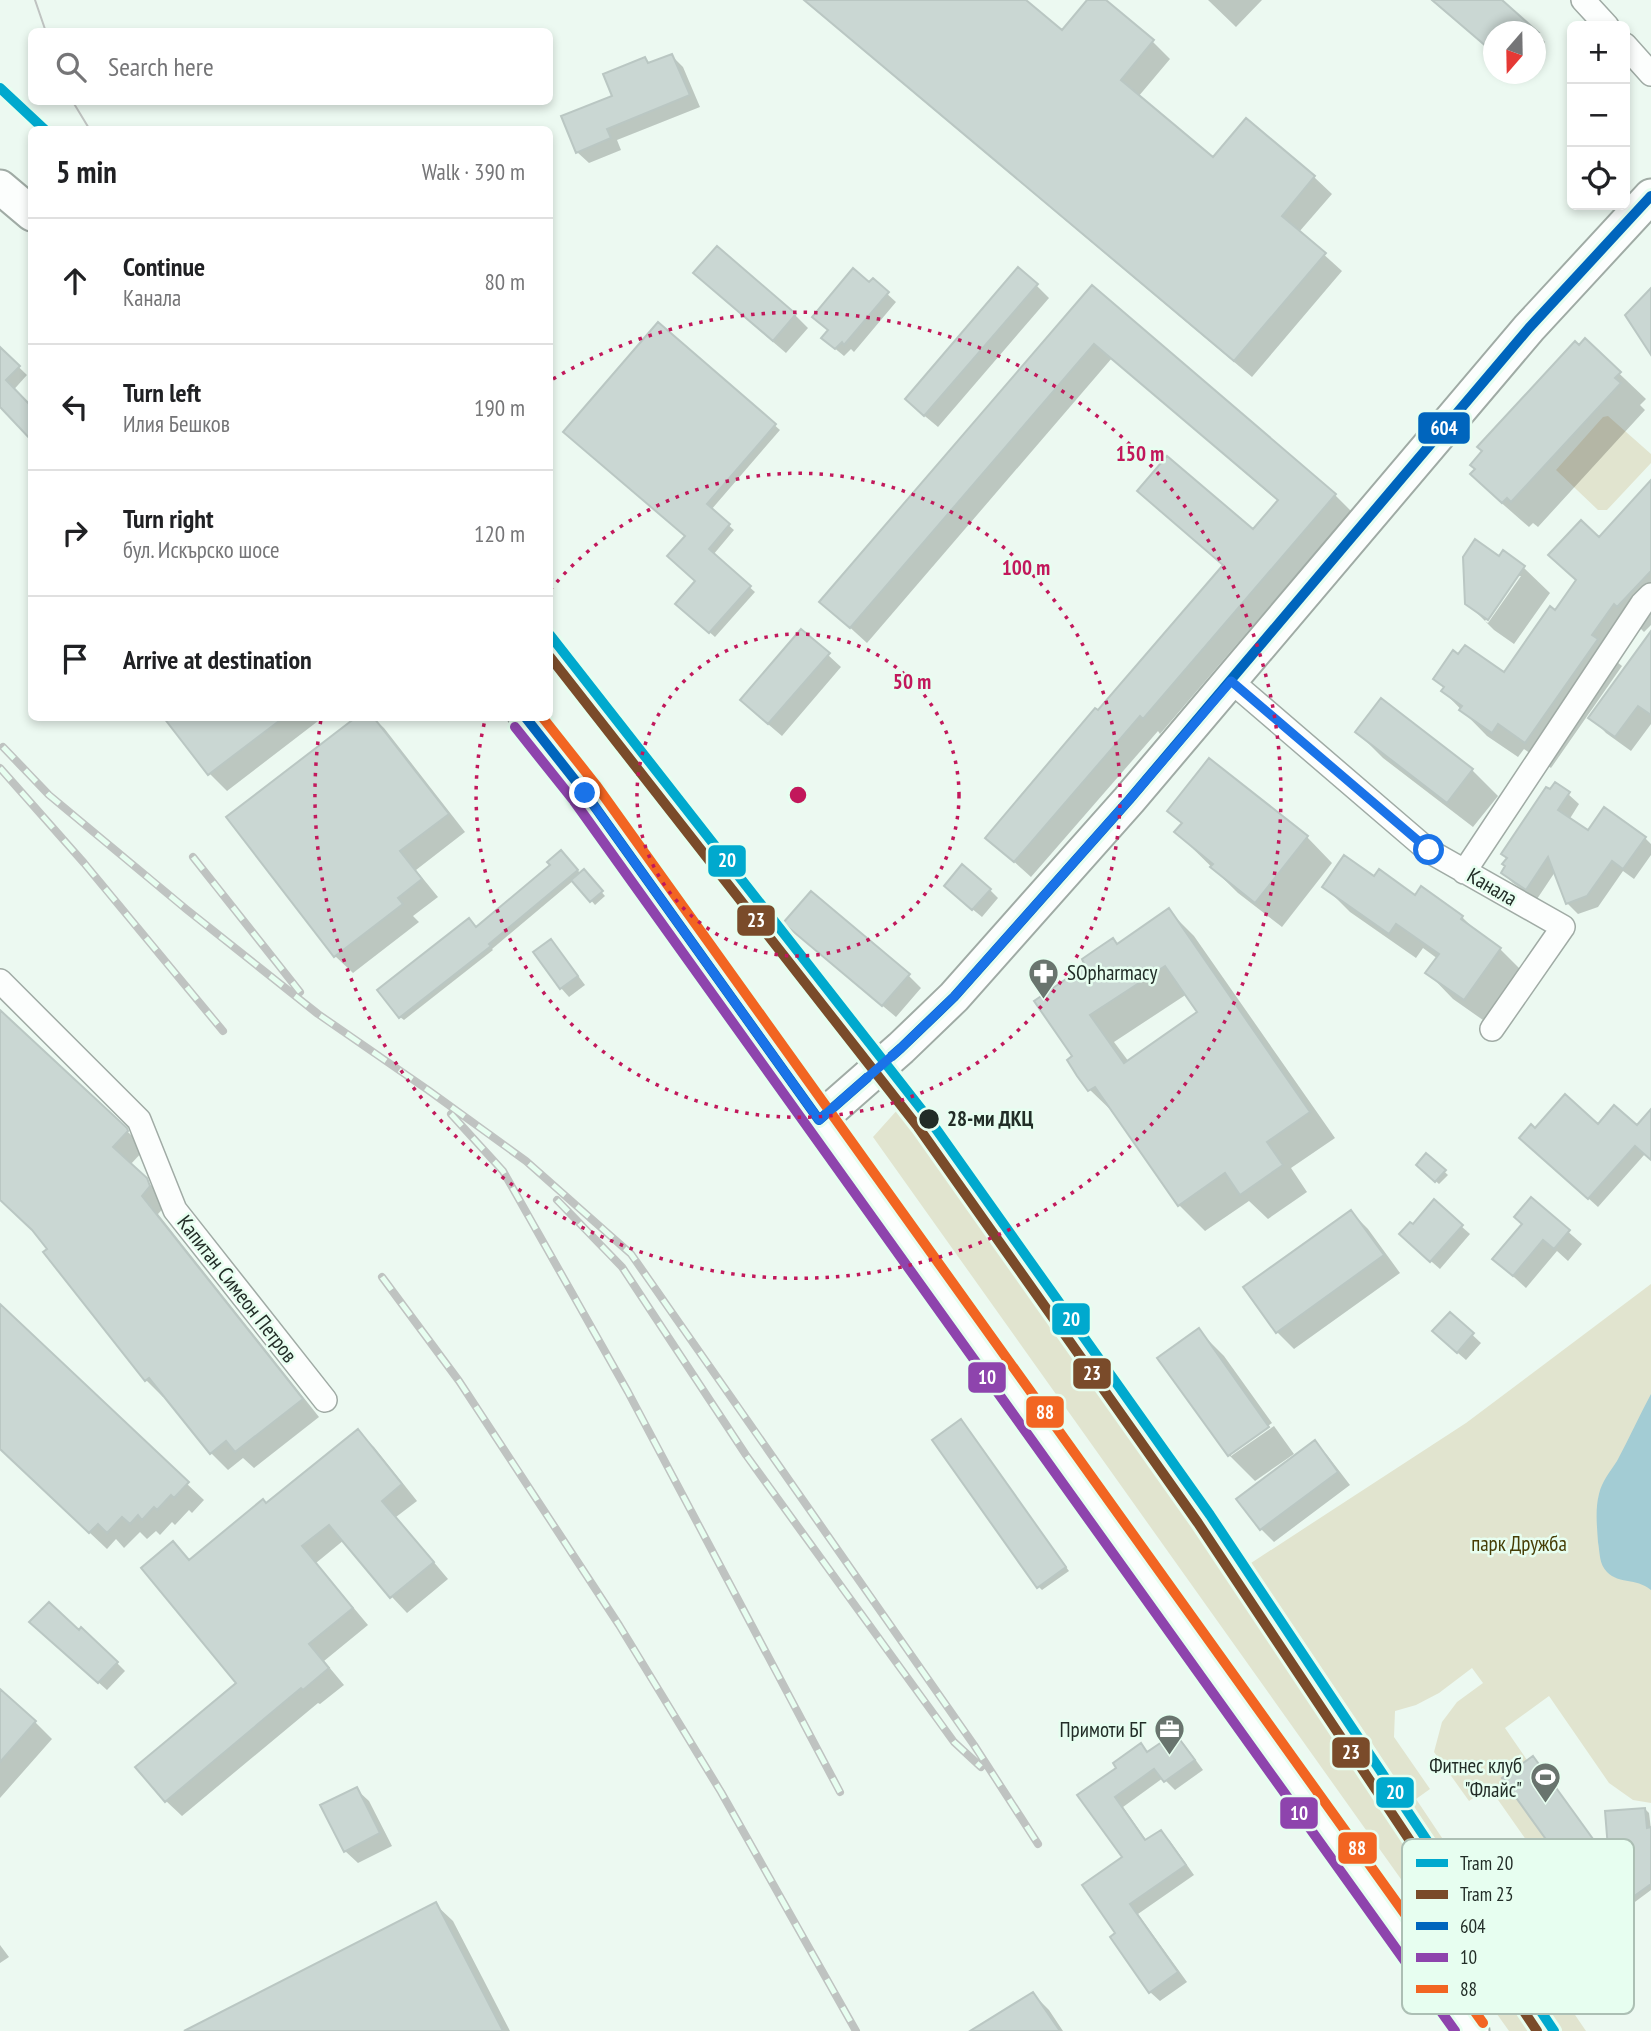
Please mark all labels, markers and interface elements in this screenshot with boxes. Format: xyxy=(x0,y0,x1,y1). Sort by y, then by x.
north arrow xyxy=(1483,21,1546,84)
map controls xyxy=(1567,21,1630,210)
button: + xyxy=(1567,21,1630,84)
search box xyxy=(28,28,553,105)
icon: search xyxy=(52,48,90,86)
text: Search here xyxy=(108,50,214,83)
button: − xyxy=(1567,84,1630,147)
button: locate xyxy=(1567,147,1630,210)
text: 5 min xyxy=(56,152,117,191)
text: Walk · 390 m xyxy=(422,157,525,186)
text: Continue xyxy=(123,250,205,283)
icon: ahead xyxy=(56,262,94,300)
text: 80 m xyxy=(484,267,525,296)
text: Канала xyxy=(123,283,181,312)
text: Turn left xyxy=(123,376,201,409)
icon: left xyxy=(56,388,94,426)
text: 190 m xyxy=(474,393,525,422)
text: Илия Бешков xyxy=(123,409,230,438)
line badge: 604 xyxy=(1417,411,1471,445)
text: 604 xyxy=(1430,416,1458,440)
text: 150 m xyxy=(1116,440,1164,467)
text: Turn right xyxy=(123,502,214,535)
icon: right xyxy=(56,514,94,552)
text: 120 m xyxy=(474,519,525,548)
text: бул. Искърско шосе xyxy=(123,535,279,564)
text: 100 m xyxy=(1002,554,1050,581)
icon: arrive xyxy=(56,640,94,678)
text: Arrive at destination xyxy=(123,643,312,676)
text: 50 m xyxy=(893,668,931,695)
route end xyxy=(569,777,600,808)
centre of rings xyxy=(786,783,810,807)
route start xyxy=(1413,834,1444,865)
line badge: 20 xyxy=(707,844,747,878)
text: 20 xyxy=(718,848,736,872)
street label: Канала xyxy=(1462,862,1522,912)
line badge: 23 xyxy=(736,904,776,937)
text: 23 xyxy=(747,908,765,932)
pharmacy icon: SOpharmacy xyxy=(1027,956,1061,1000)
place label: SOpharmacy xyxy=(1067,959,1157,986)
place label: 28-ми ДКЦ xyxy=(947,1105,1034,1132)
marker: 28-ми ДКЦ xyxy=(917,1107,941,1131)
street label: Капитан Симеон Петров xyxy=(171,1210,303,1368)
line badge: 20 xyxy=(1051,1302,1091,1336)
text: 20 xyxy=(1062,1307,1080,1331)
line badge: 23 xyxy=(1072,1357,1112,1390)
line badge: 10 xyxy=(967,1361,1007,1394)
text: 23 xyxy=(1083,1361,1101,1385)
text: 10 xyxy=(978,1365,996,1389)
line badge: 88 xyxy=(1025,1395,1065,1429)
text: 88 xyxy=(1036,1400,1054,1424)
park label: парк Дружба xyxy=(1471,1530,1567,1557)
office icon: Примоти БГ xyxy=(1152,1713,1186,1757)
place label: Примоти БГ xyxy=(1060,1716,1146,1743)
line badge: 23 xyxy=(1331,1736,1371,1769)
text: 23 xyxy=(1342,1740,1360,1764)
place label: Фитнес клуб "Флайс" xyxy=(1429,1752,1522,1803)
sports icon: Фитнес клуб "Флайс" xyxy=(1528,1761,1562,1805)
line badge: 20 xyxy=(1375,1776,1415,1809)
text: 20 xyxy=(1386,1780,1404,1804)
line badge: 10 xyxy=(1279,1796,1319,1830)
text: 10 xyxy=(1290,1801,1308,1825)
line badge: 88 xyxy=(1337,1831,1378,1865)
text: 88 xyxy=(1348,1836,1366,1860)
legend xyxy=(1402,1839,1634,2014)
text: Tram 20 xyxy=(1460,1851,1513,1875)
text: Tram 23 xyxy=(1460,1882,1513,1906)
text: 604 xyxy=(1460,1914,1486,1938)
text: 10 xyxy=(1460,1945,1477,1969)
text: 88 xyxy=(1460,1977,1477,2001)

